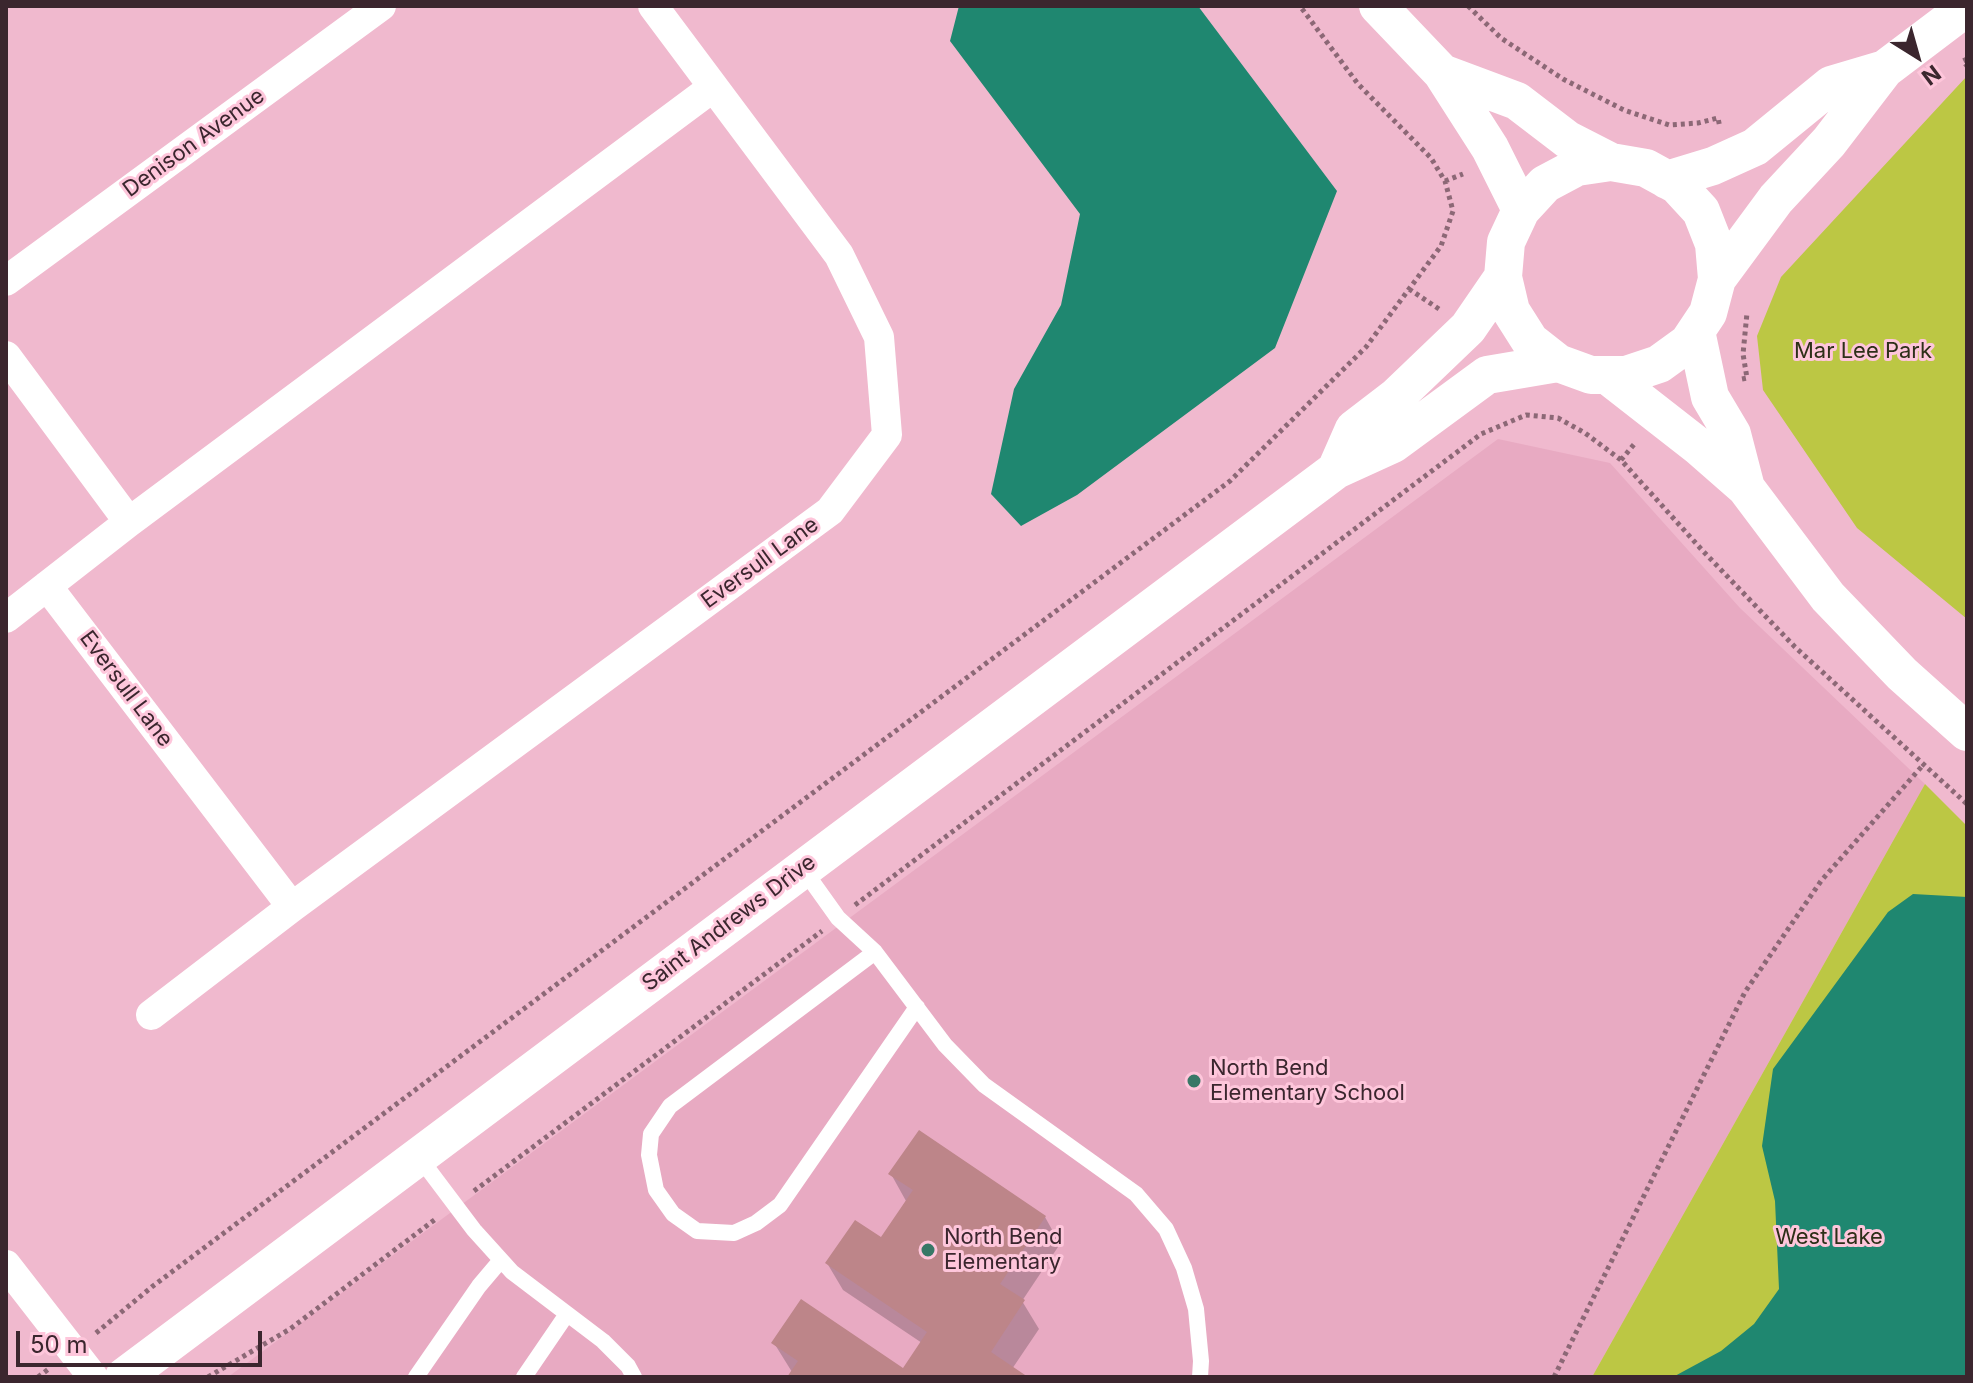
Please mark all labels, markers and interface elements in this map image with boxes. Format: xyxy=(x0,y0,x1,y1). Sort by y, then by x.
north arrow xyxy=(1877,16,1957,96)
text: N xyxy=(1917,60,1946,91)
street label: Denison Avenue xyxy=(118,83,270,203)
park label: Mar Lee Park xyxy=(1794,338,1932,364)
street label: Eversull Lane xyxy=(696,512,824,614)
street label: Eversull Lane xyxy=(74,626,178,752)
street label: Saint Andrews Drive xyxy=(637,849,821,997)
place label: North Bend Elementary School xyxy=(1210,1055,1405,1106)
marker: North Bend Elementary School xyxy=(1185,1072,1203,1090)
place label: North Bend Elementary xyxy=(944,1224,1062,1276)
park label: West Lake xyxy=(1775,1224,1883,1250)
marker: North Bend Elementary xyxy=(919,1241,937,1259)
scale bar xyxy=(20,1315,266,1365)
text: 50 m xyxy=(30,1330,88,1359)

